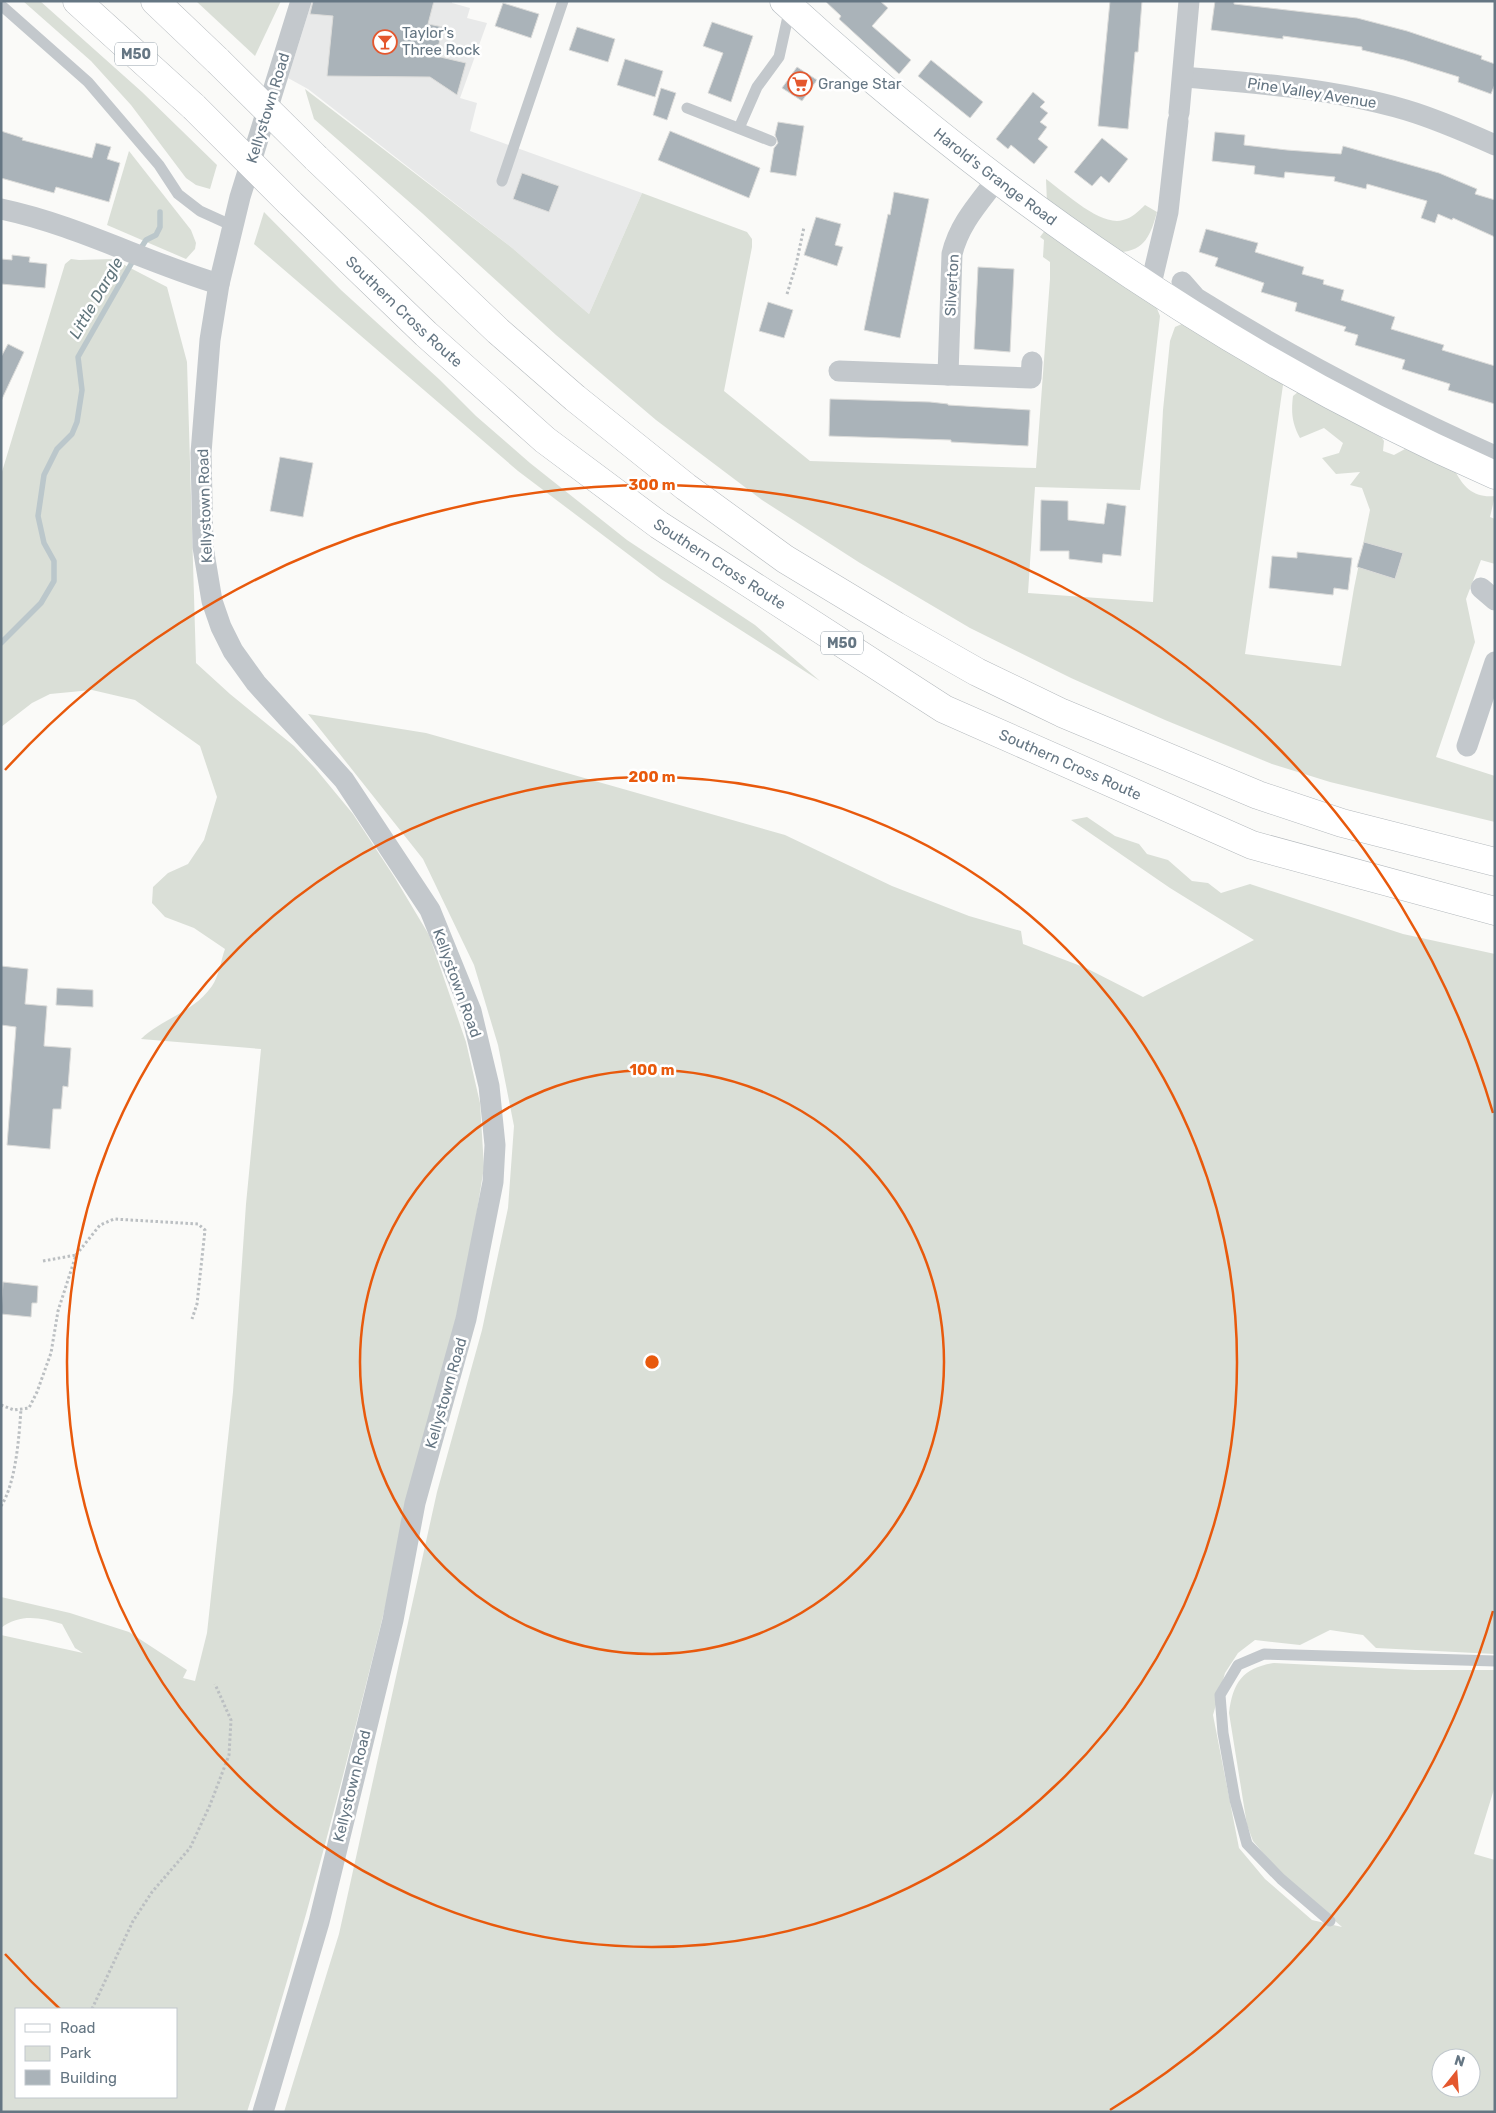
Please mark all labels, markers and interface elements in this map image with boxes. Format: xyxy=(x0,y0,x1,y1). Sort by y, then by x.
place label: Taylor's Three Rock xyxy=(402,24,480,59)
bar icon: Taylor's Three Rock xyxy=(372,29,398,55)
road number: M50 xyxy=(115,42,157,66)
street label: Kellystown Road xyxy=(243,51,293,165)
supermarket icon: Grange Star xyxy=(787,71,813,97)
street label: Pine Valley Avenue xyxy=(1246,74,1378,112)
place label: Grange Star xyxy=(818,75,902,93)
street label: Harold's Grange Road xyxy=(930,124,1060,229)
street label: Southern Cross Route xyxy=(342,252,466,371)
street label: Silverton xyxy=(941,253,963,317)
water label: Little Dargle xyxy=(65,254,127,342)
street label: Kellystown Road xyxy=(194,448,216,564)
text: 300 m xyxy=(628,476,676,494)
street label: Southern Cross Route xyxy=(650,515,789,613)
road number: M50 xyxy=(821,632,863,654)
street label: Southern Cross Route xyxy=(996,725,1144,804)
text: 200 m xyxy=(628,768,676,786)
street label: Kellystown Road xyxy=(429,926,485,1040)
text: 100 m xyxy=(630,1061,674,1079)
street label: Kellystown Road xyxy=(422,1335,470,1451)
centre of rings xyxy=(643,1353,661,1371)
street label: Kellystown Road xyxy=(329,1728,375,1844)
legend xyxy=(15,2008,178,2098)
text: Road xyxy=(60,2019,96,2037)
text: Park xyxy=(60,2044,91,2062)
north arrow xyxy=(1431,2048,1481,2098)
text: N xyxy=(1452,2051,1467,2071)
text: Building xyxy=(60,2069,117,2087)

